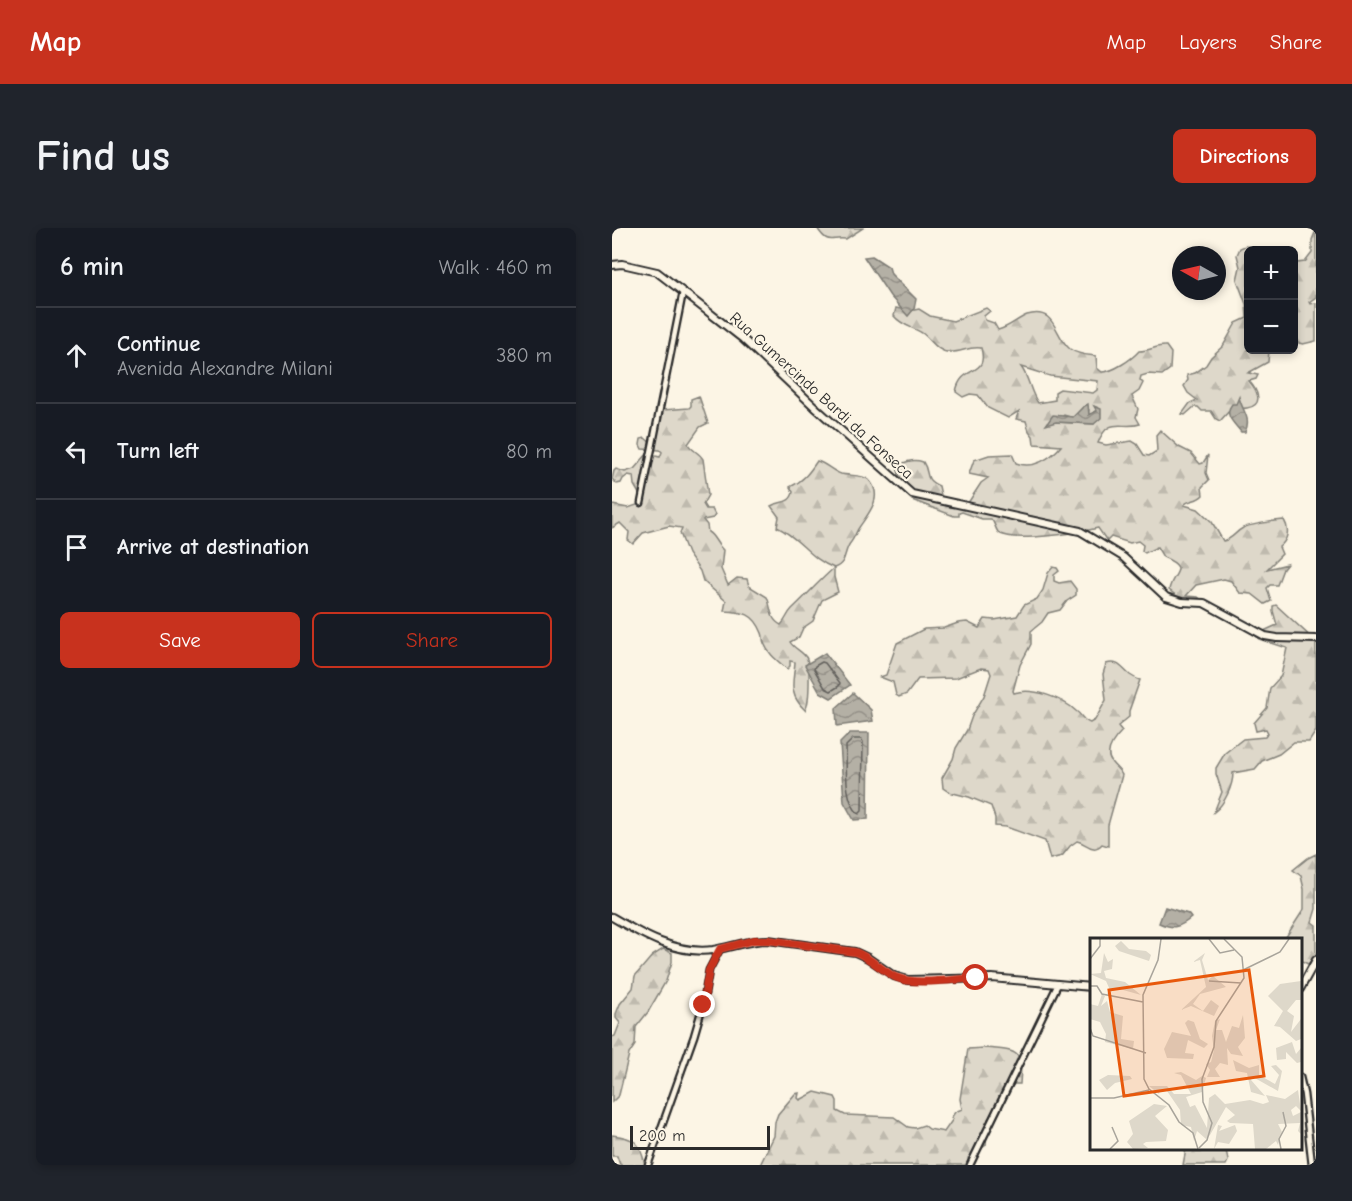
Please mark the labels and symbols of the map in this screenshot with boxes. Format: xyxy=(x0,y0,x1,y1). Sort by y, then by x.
north arrow xyxy=(1172,246,1226,300)
street label: Rua Gumercindo Bardi da Fonseca xyxy=(726,309,917,483)
inset map xyxy=(1090,938,1301,1150)
route start xyxy=(962,964,988,990)
route end xyxy=(689,991,715,1017)
scale bar xyxy=(630,1123,770,1150)

